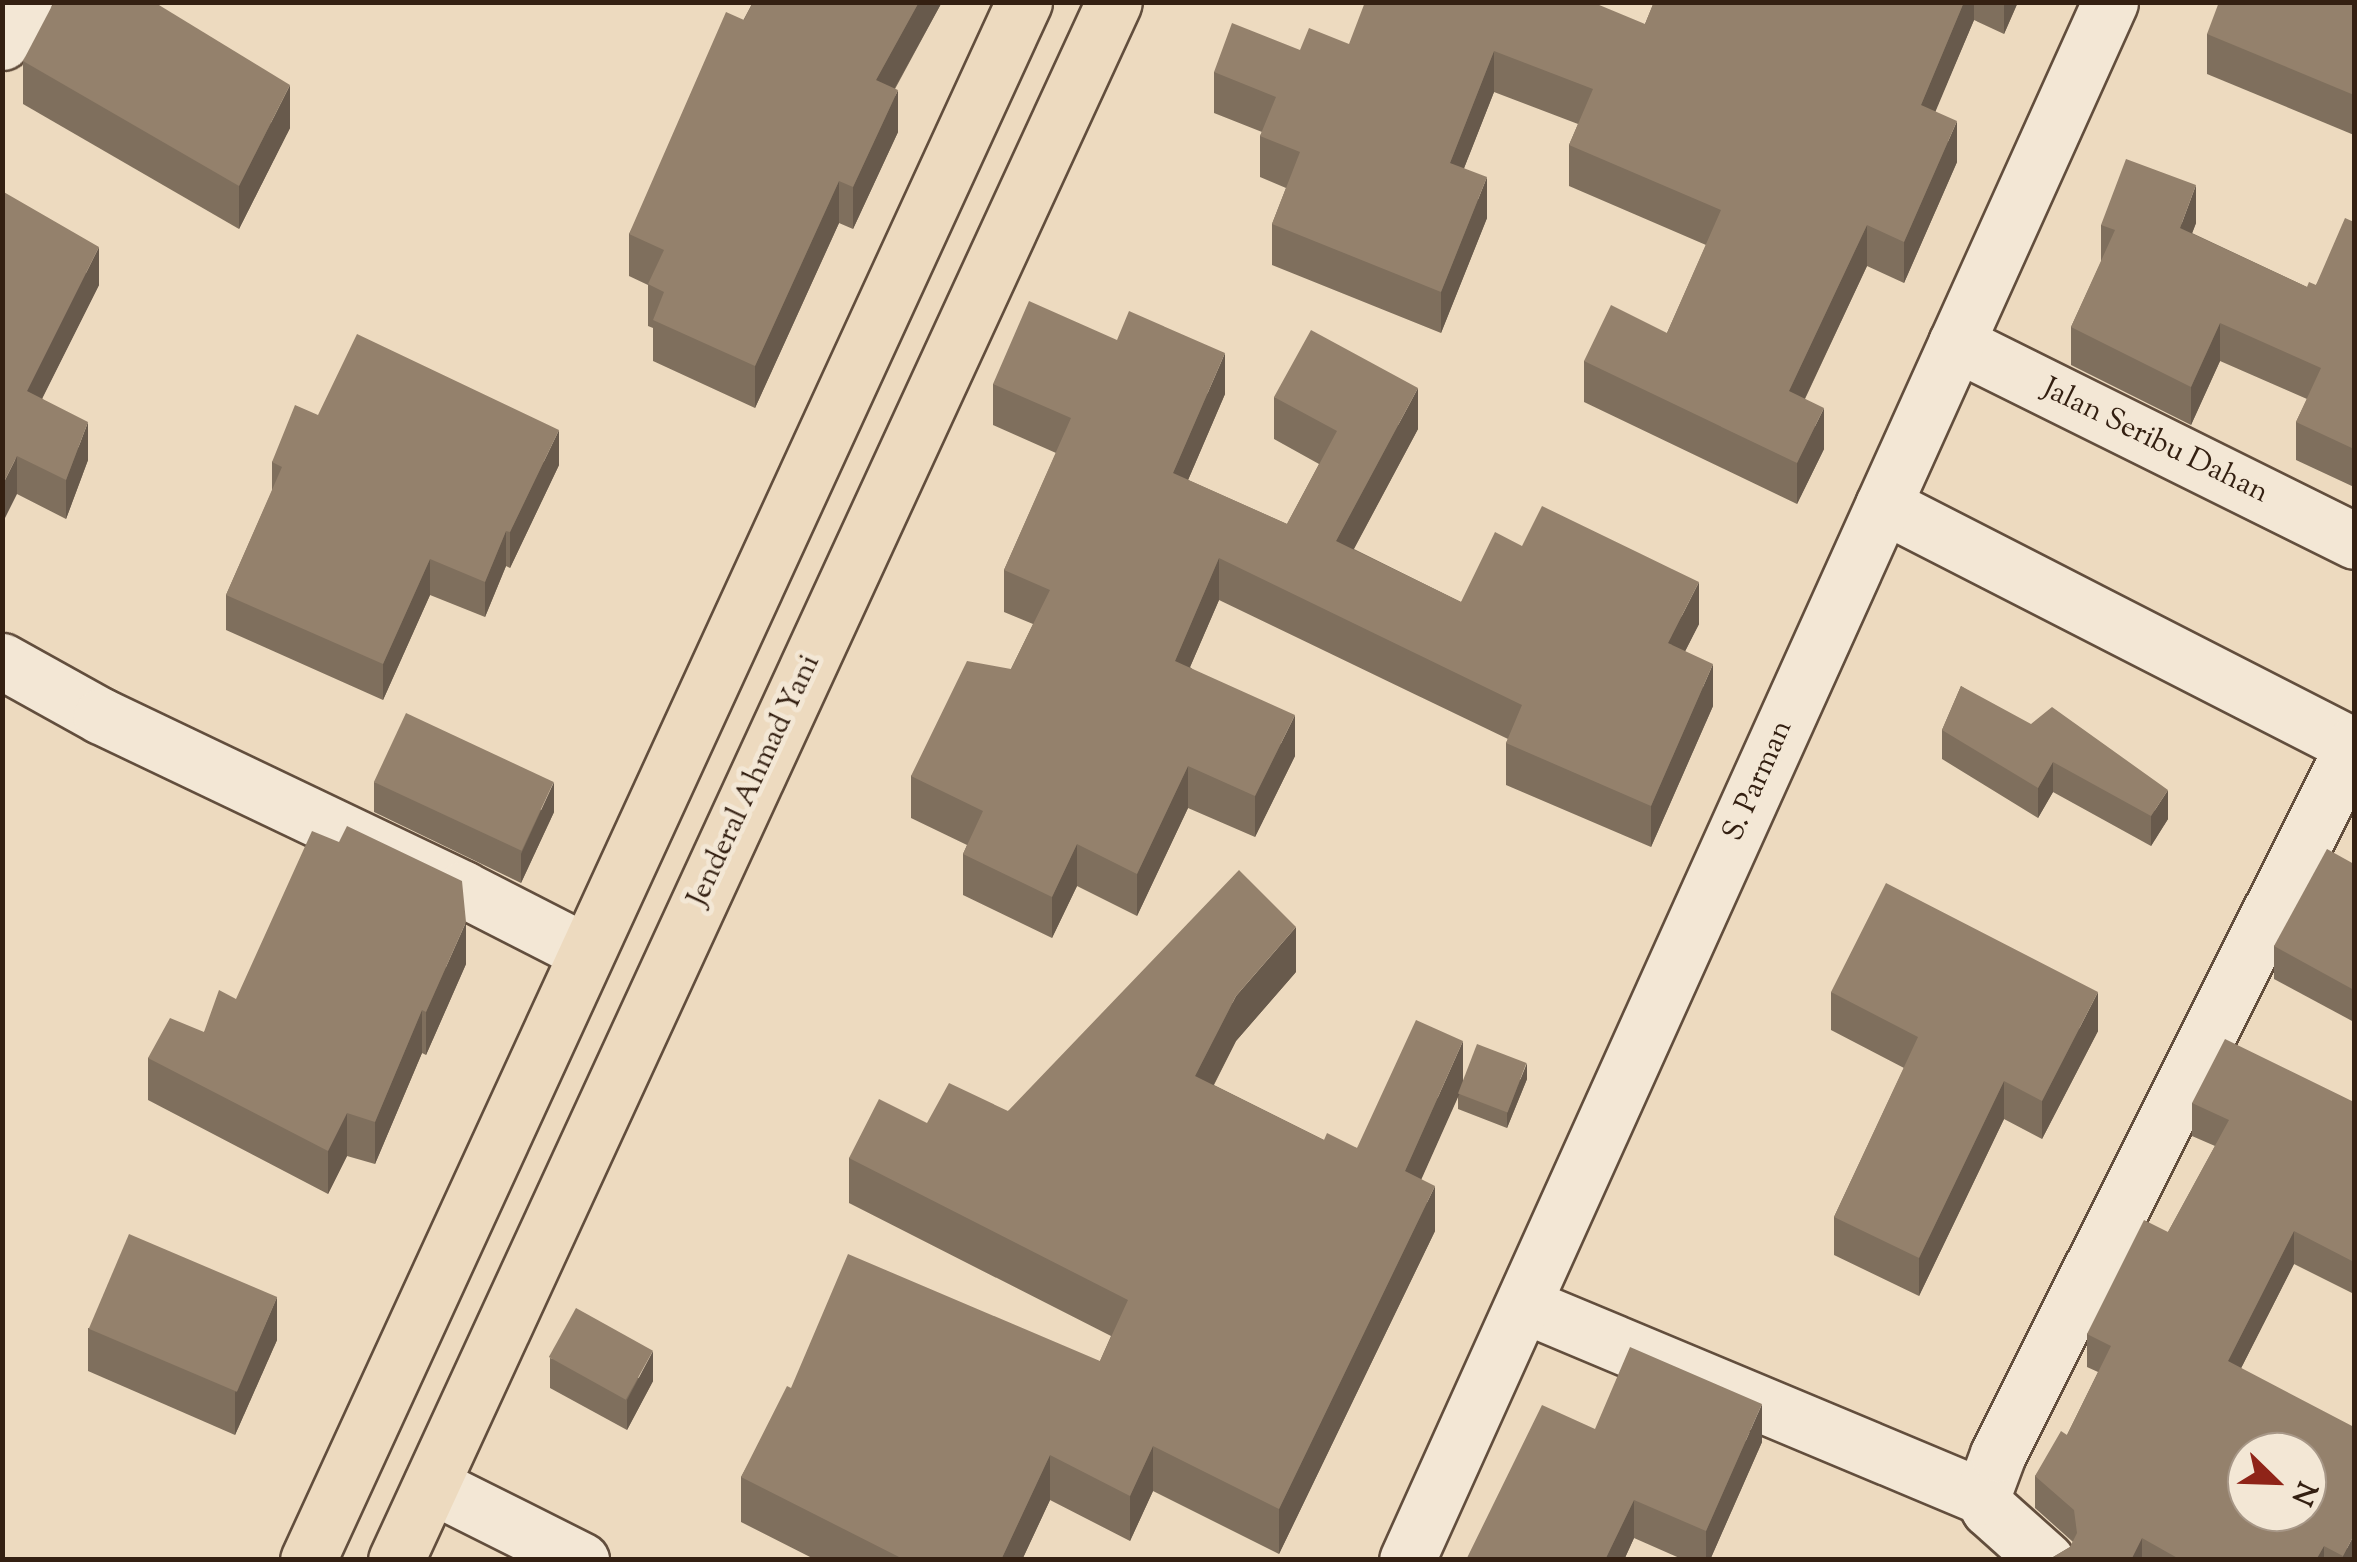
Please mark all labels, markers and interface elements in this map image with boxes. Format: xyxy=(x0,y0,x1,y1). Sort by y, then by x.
street label: Jalan Seribu Dahan xyxy=(2036,372,2274,512)
street label: Jenderal Ahmad Yani xyxy=(681,649,829,913)
street label: S. Parman xyxy=(1716,715,1802,847)
north arrow xyxy=(2227,1432,2327,1532)
text: N xyxy=(2280,1475,2326,1511)

